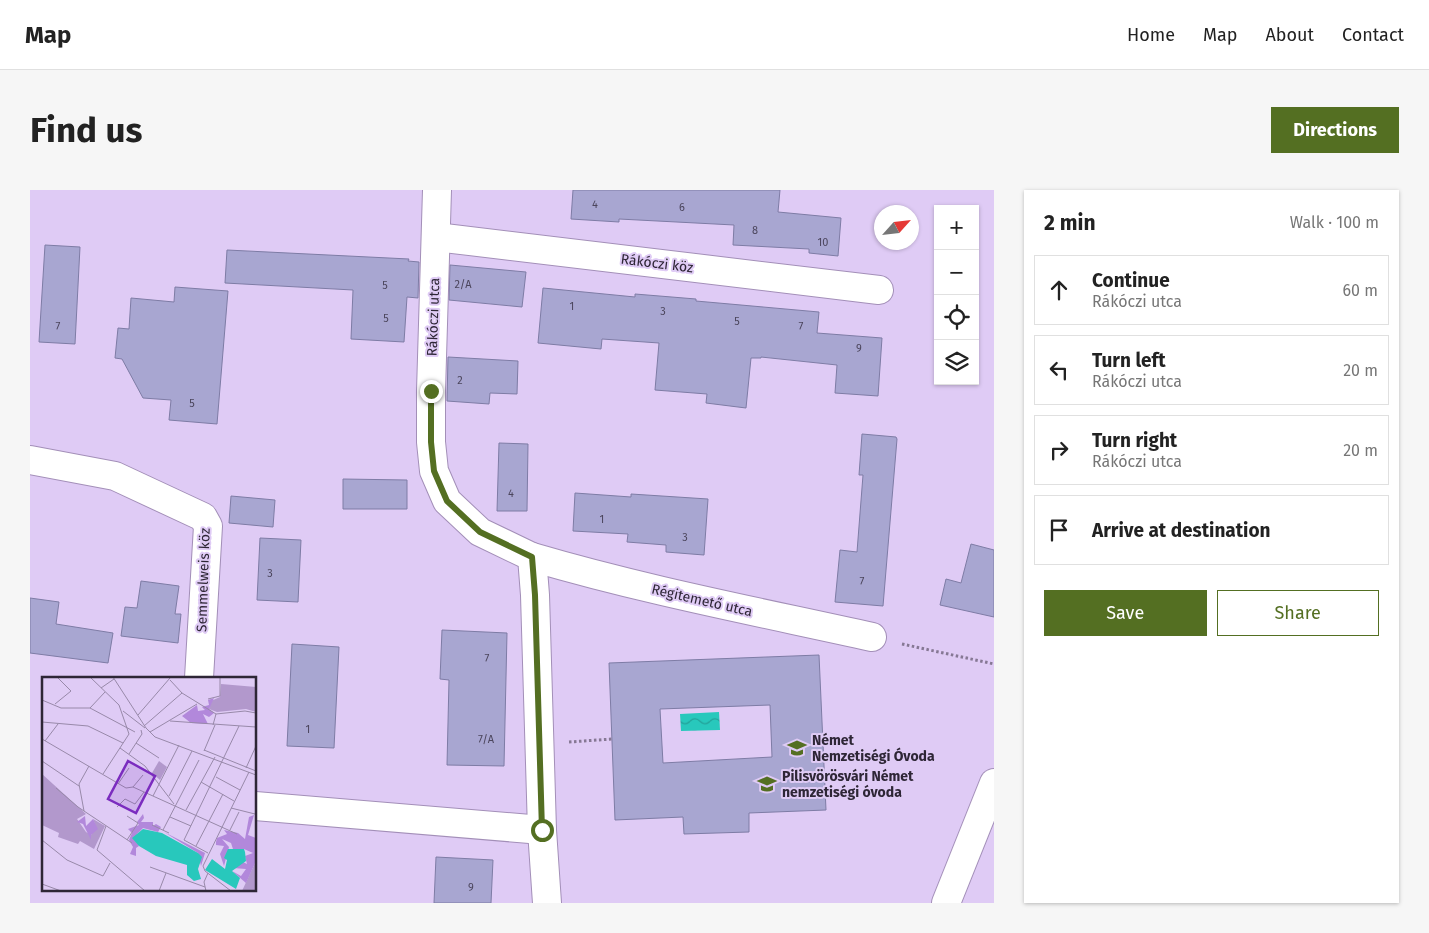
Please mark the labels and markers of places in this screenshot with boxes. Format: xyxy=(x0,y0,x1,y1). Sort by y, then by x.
place label: Német Nemzetiségi Óvoda xyxy=(812,732,935,765)
school or university icon: Német Nemzetiségi Óvoda xyxy=(786,737,808,759)
place label: Pilisvörösvári Német nemzetiségi óvoda xyxy=(782,768,914,801)
school or university icon: Pilisvörösvári Német nemzetiségi óvoda xyxy=(756,773,778,795)

